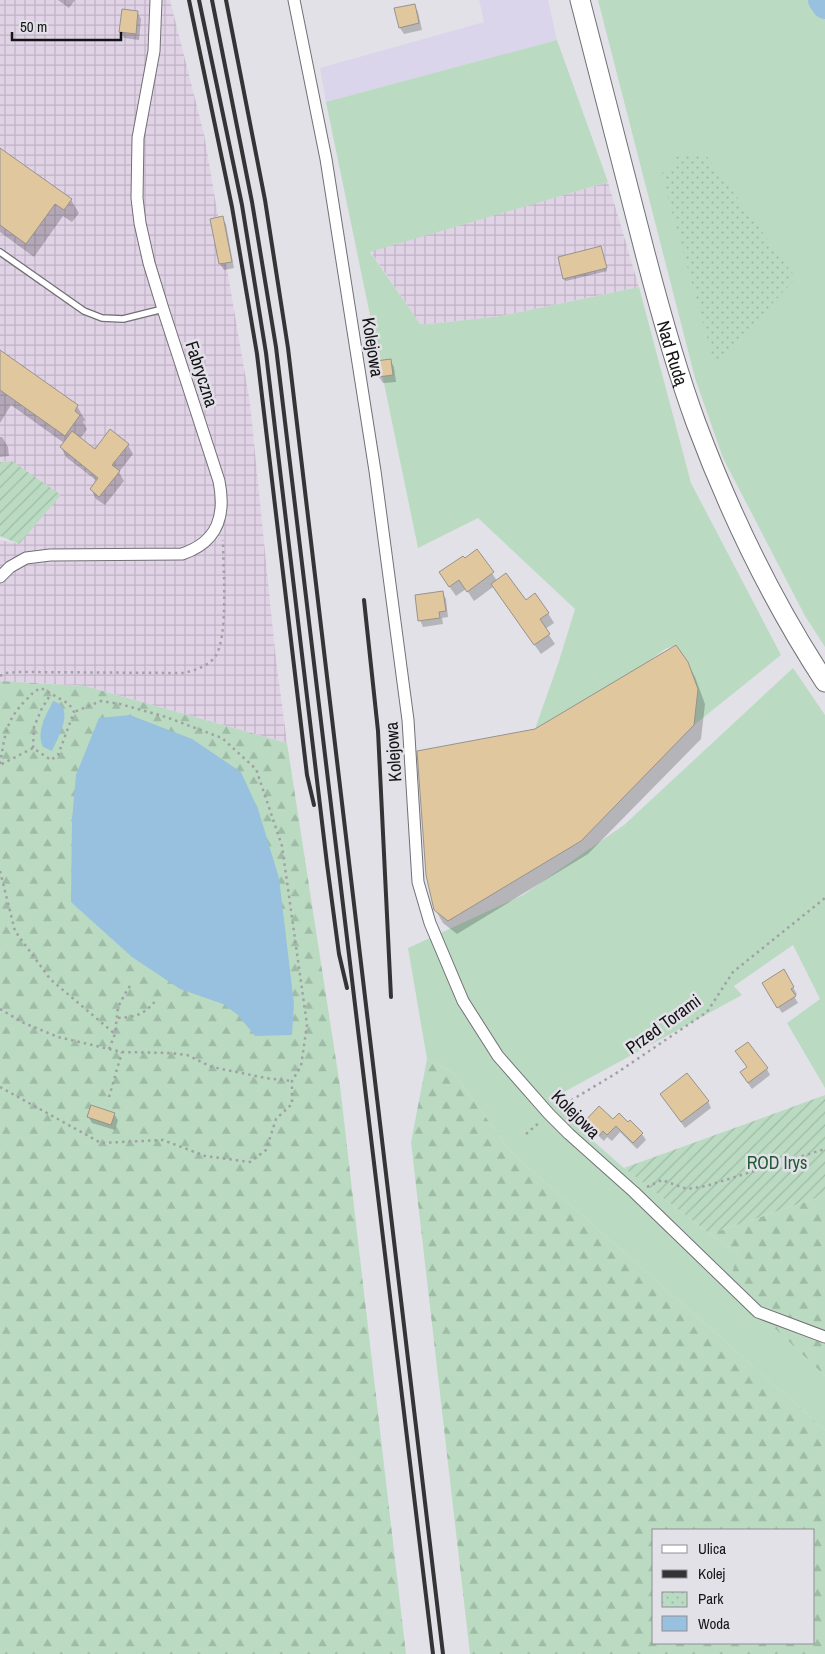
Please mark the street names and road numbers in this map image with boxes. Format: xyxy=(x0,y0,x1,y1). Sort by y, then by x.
street label: Kolejowa xyxy=(356,315,390,379)
street label: Nad Rudą xyxy=(651,318,695,389)
street label: Fabryczna xyxy=(180,338,224,410)
street label: Kolejowa xyxy=(378,721,408,783)
street label: Przed Torami xyxy=(620,988,706,1060)
street label: Kolejowa xyxy=(546,1084,606,1144)

